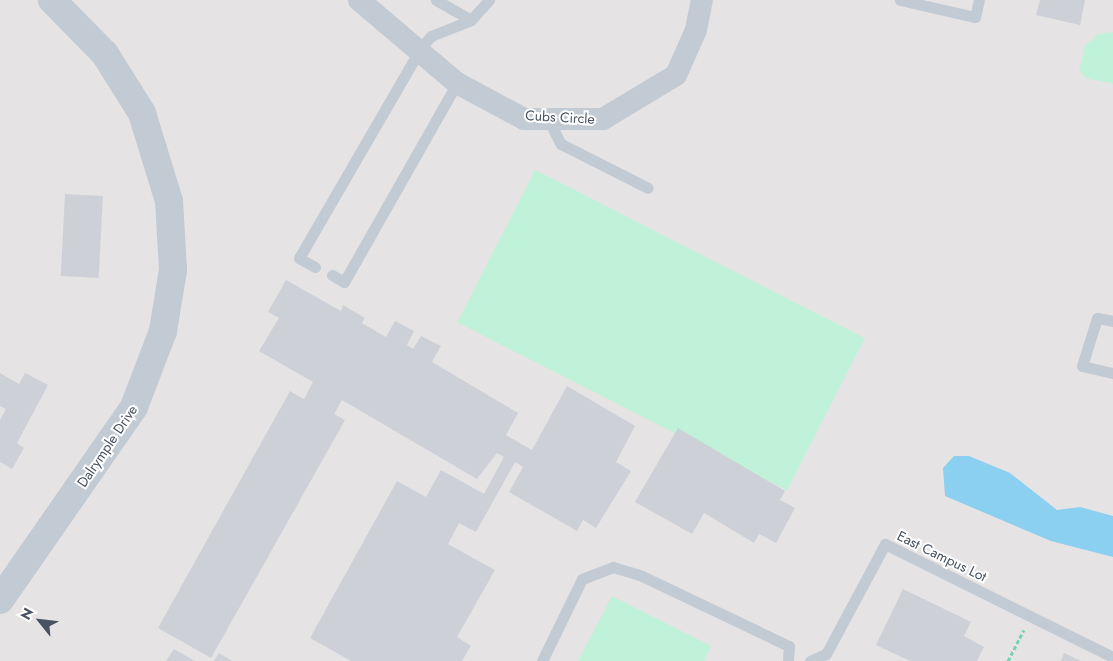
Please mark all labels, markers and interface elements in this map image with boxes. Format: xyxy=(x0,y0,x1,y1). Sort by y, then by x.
street label: Cubs Circle xyxy=(525,107,595,127)
street label: Dalrymple Drive xyxy=(73,402,141,490)
street label: East Campus Lot xyxy=(895,527,989,585)
north arrow xyxy=(15,596,65,646)
text: N xyxy=(15,604,38,623)

